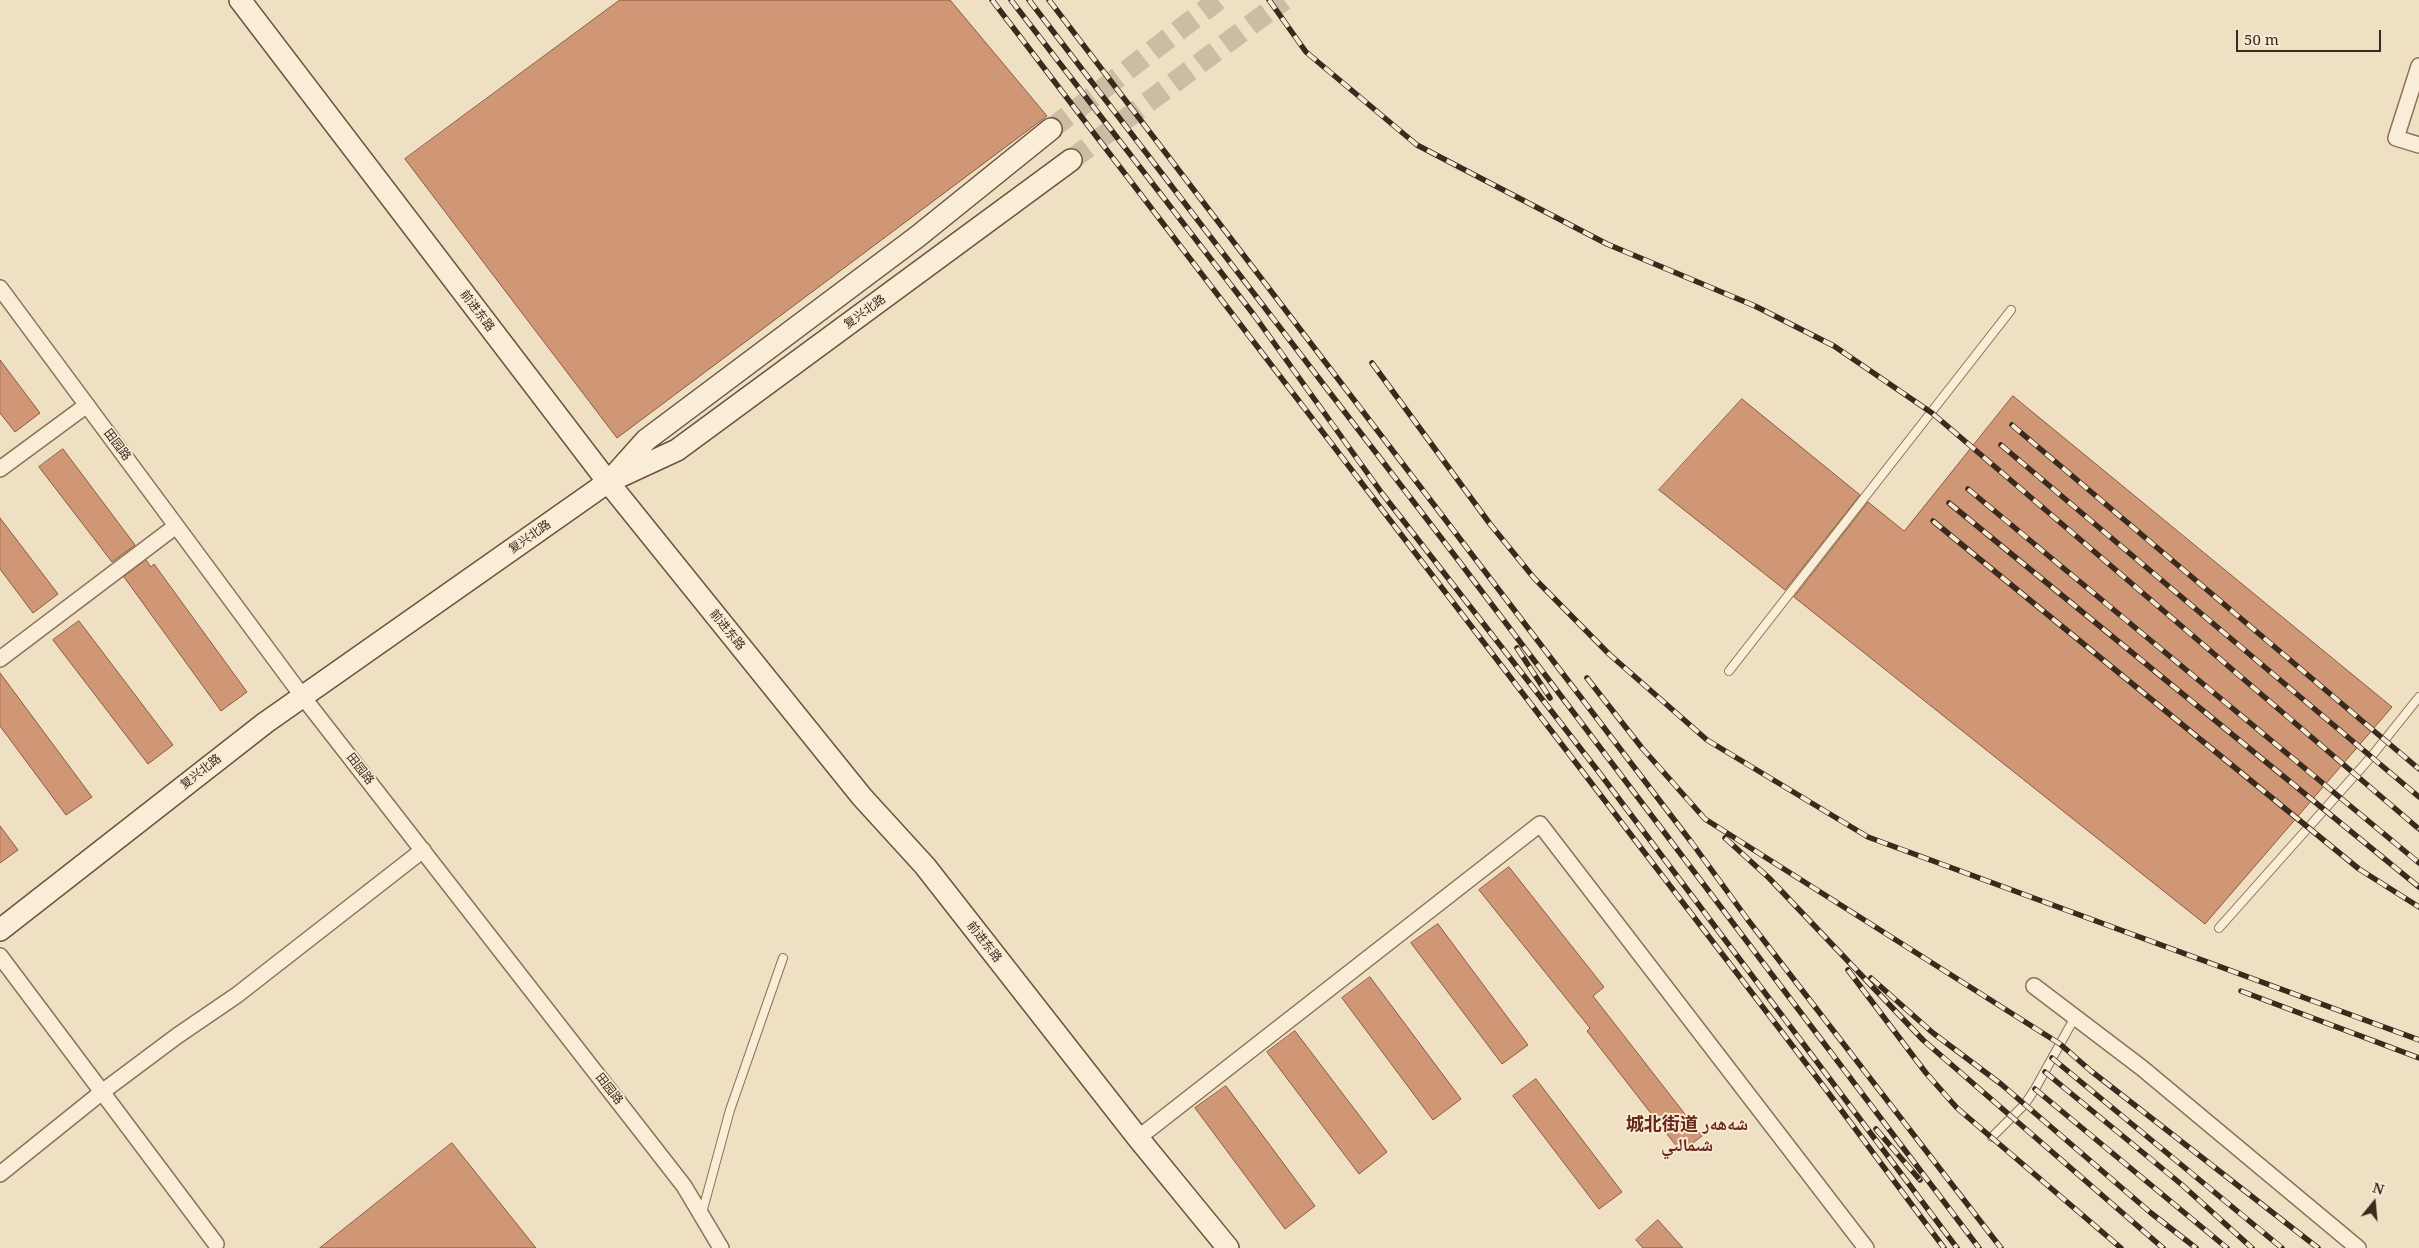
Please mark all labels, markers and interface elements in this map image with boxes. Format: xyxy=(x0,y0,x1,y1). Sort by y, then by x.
scale bar xyxy=(2239,20,2384,52)
text: 50 m xyxy=(2244,29,2279,49)
street label: 前进东路 xyxy=(457,287,497,335)
street label: 复兴北路 xyxy=(841,292,889,332)
street label: 田园路 xyxy=(100,426,134,464)
street label: 复兴北路 xyxy=(506,517,554,557)
street label: 前进东路 xyxy=(706,607,748,653)
street label: 田园路 xyxy=(343,750,377,788)
street label: 复兴北路 xyxy=(178,752,224,792)
street label: 前进东路 xyxy=(964,919,1004,965)
street label: 田园路 xyxy=(592,1070,626,1108)
district label: 城北街道 شەھەر شىمالىي xyxy=(1626,1114,1748,1156)
text: N xyxy=(2370,1177,2387,1199)
north arrow xyxy=(2349,1178,2399,1228)

